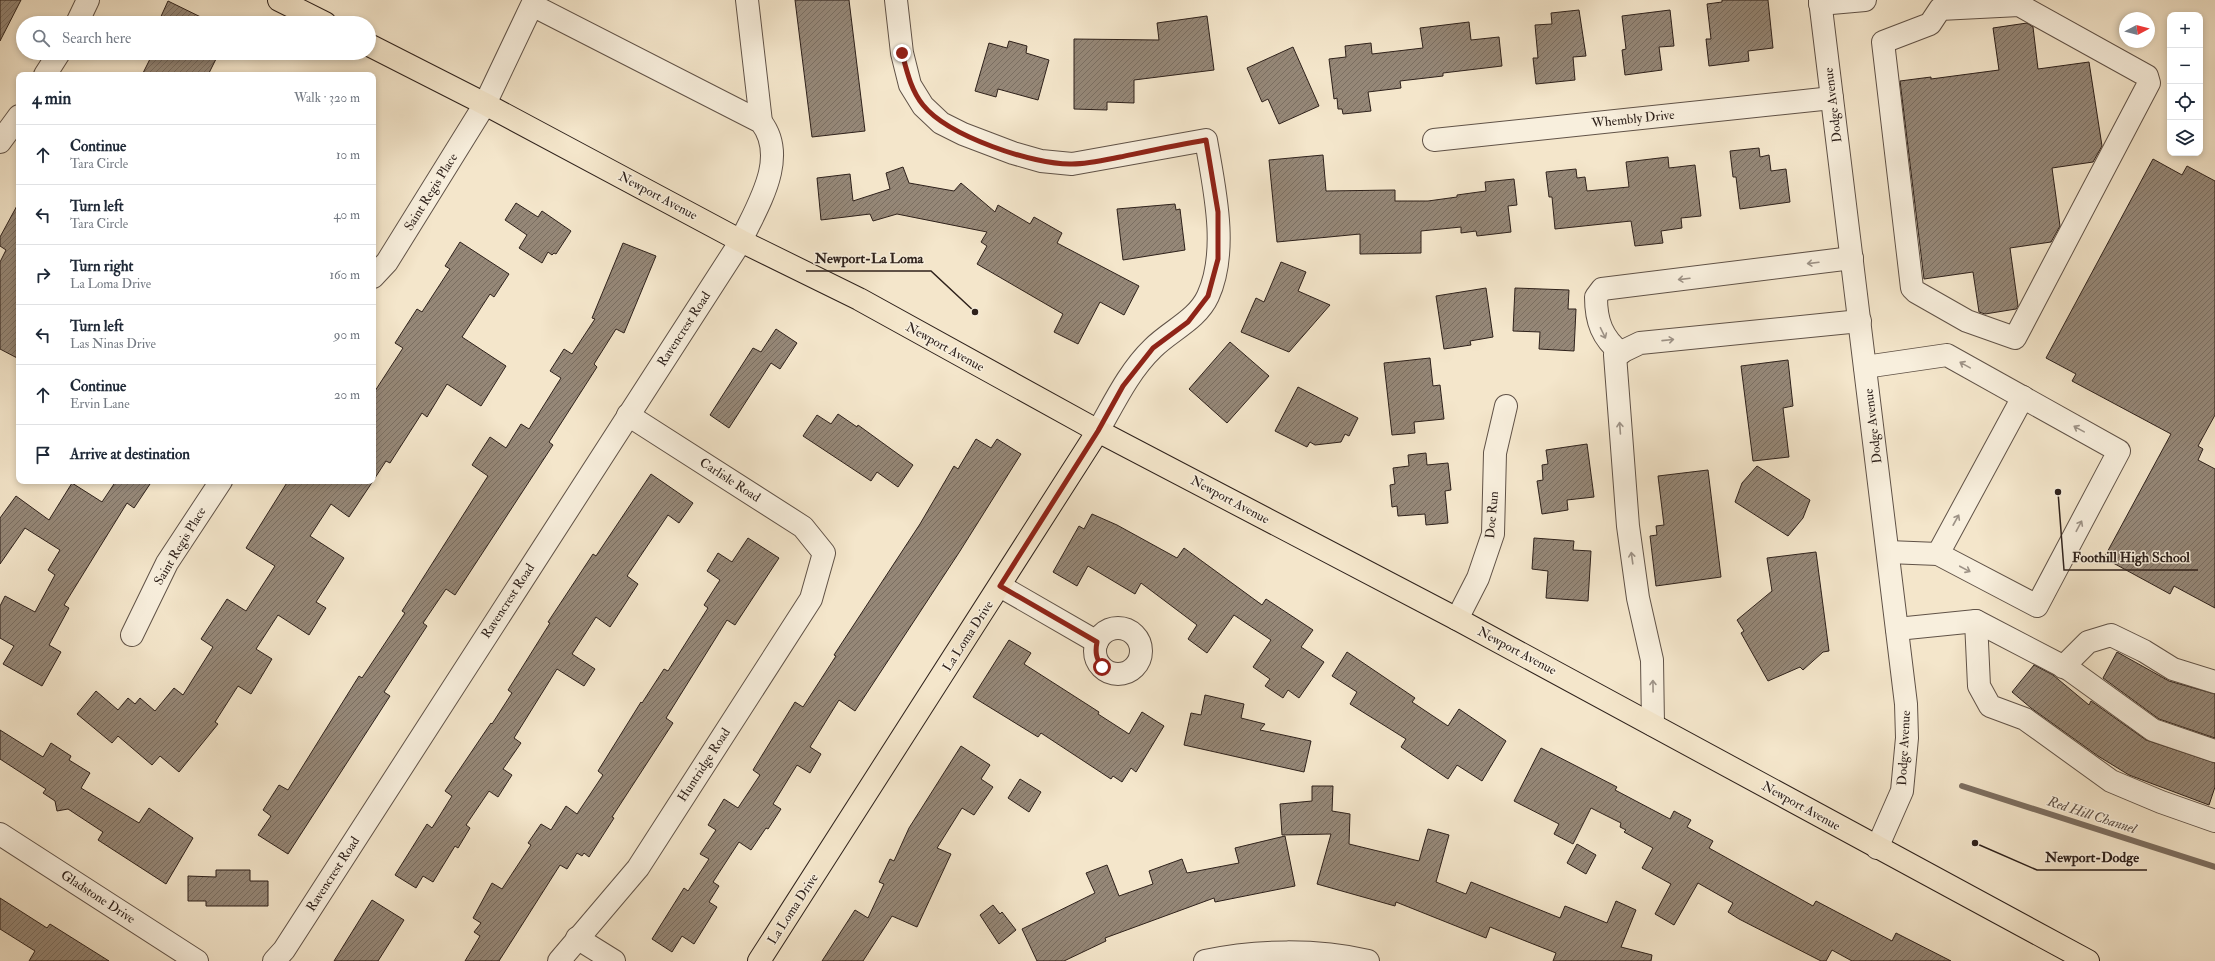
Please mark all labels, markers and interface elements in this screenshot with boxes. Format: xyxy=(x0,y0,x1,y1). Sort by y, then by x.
north arrow xyxy=(2119,12,2155,48)
map controls xyxy=(2167,12,2203,156)
button: + xyxy=(2167,12,2203,48)
search box xyxy=(16,16,376,60)
icon: search xyxy=(30,27,52,49)
text: Search here xyxy=(62,29,131,48)
route end xyxy=(893,44,911,62)
button: − xyxy=(2167,48,2203,84)
street label: Dodge Avenue xyxy=(1820,66,1846,143)
button: locate xyxy=(2167,84,2203,120)
text: 4 min xyxy=(32,88,71,109)
text: Walk · 320 m xyxy=(294,90,360,106)
street label: Whembly Drive xyxy=(1590,107,1676,132)
button: layers xyxy=(2167,120,2203,156)
text: Continue xyxy=(70,137,126,156)
icon: ahead xyxy=(32,144,54,166)
text: 10 m xyxy=(336,147,360,163)
street label: Saint Regis Place xyxy=(401,150,461,234)
text: Tara Circle xyxy=(70,156,128,172)
street label: Newport Avenue xyxy=(615,168,701,225)
text: Turn left xyxy=(70,197,124,216)
icon: left xyxy=(32,204,54,226)
text: 40 m xyxy=(334,207,360,223)
text: Tara Circle xyxy=(70,216,128,232)
callout: Newport-La Loma xyxy=(806,245,931,271)
text: Newport-La Loma xyxy=(814,250,925,268)
text: Turn right xyxy=(70,257,133,276)
one-way arrow xyxy=(1807,259,1820,267)
icon: right xyxy=(32,264,54,286)
text: 160 m xyxy=(329,267,360,283)
one-way arrow xyxy=(1678,275,1691,282)
text: La Loma Drive xyxy=(70,276,151,292)
street label: Ravencrest Road xyxy=(654,288,714,369)
text: Turn left xyxy=(70,317,124,336)
street label: Newport Avenue xyxy=(903,319,987,376)
icon: left xyxy=(32,324,54,346)
text: 90 m xyxy=(334,327,360,343)
one-way arrow xyxy=(1600,327,1607,339)
text: Las Ninas Drive xyxy=(70,336,156,352)
one-way arrow xyxy=(1661,337,1674,344)
one-way arrow xyxy=(1959,361,1971,369)
text: Continue xyxy=(70,377,126,396)
icon: ahead xyxy=(32,384,54,406)
text: 20 m xyxy=(334,387,360,403)
street label: Dodge Avenue xyxy=(1860,387,1886,464)
text: Ervin Lane xyxy=(70,396,130,412)
one-way arrow xyxy=(1617,422,1624,435)
one-way arrow xyxy=(2073,424,2085,432)
icon: arrive xyxy=(32,444,54,466)
text: Arrive at destination xyxy=(70,445,190,464)
street label: Carlisle Road xyxy=(697,454,764,506)
street label: Newport Avenue xyxy=(1187,472,1273,529)
street label: Doe Run xyxy=(1482,490,1502,539)
street label: Saint Regis Place xyxy=(150,504,210,588)
one-way arrow xyxy=(1953,514,1961,526)
one-way arrow xyxy=(2076,520,2083,532)
callout: Foothill High School xyxy=(2064,544,2198,570)
text: Foothill High School xyxy=(2072,549,2190,567)
one-way arrow xyxy=(1628,552,1636,565)
street label: Ravencrest Road xyxy=(478,560,538,641)
one-way arrow xyxy=(1959,565,1971,573)
street label: La Loma Drive xyxy=(939,597,997,674)
street label: Newport Avenue xyxy=(1474,623,1560,680)
route start xyxy=(1093,658,1111,676)
one-way arrow xyxy=(1649,680,1656,693)
street label: Dodge Avenue xyxy=(1894,709,1914,786)
street label: Huntridge Road xyxy=(674,725,734,805)
street label: Newport Avenue xyxy=(1759,778,1843,835)
water label: Red Hill Channel xyxy=(2045,792,2140,838)
street label: Ravencrest Road xyxy=(303,833,363,914)
callout: Newport-Dodge xyxy=(2037,844,2147,870)
text: Newport-Dodge xyxy=(2044,849,2139,867)
street label: Gladstone Drive xyxy=(58,867,139,927)
street label: La Loma Drive xyxy=(764,870,822,947)

